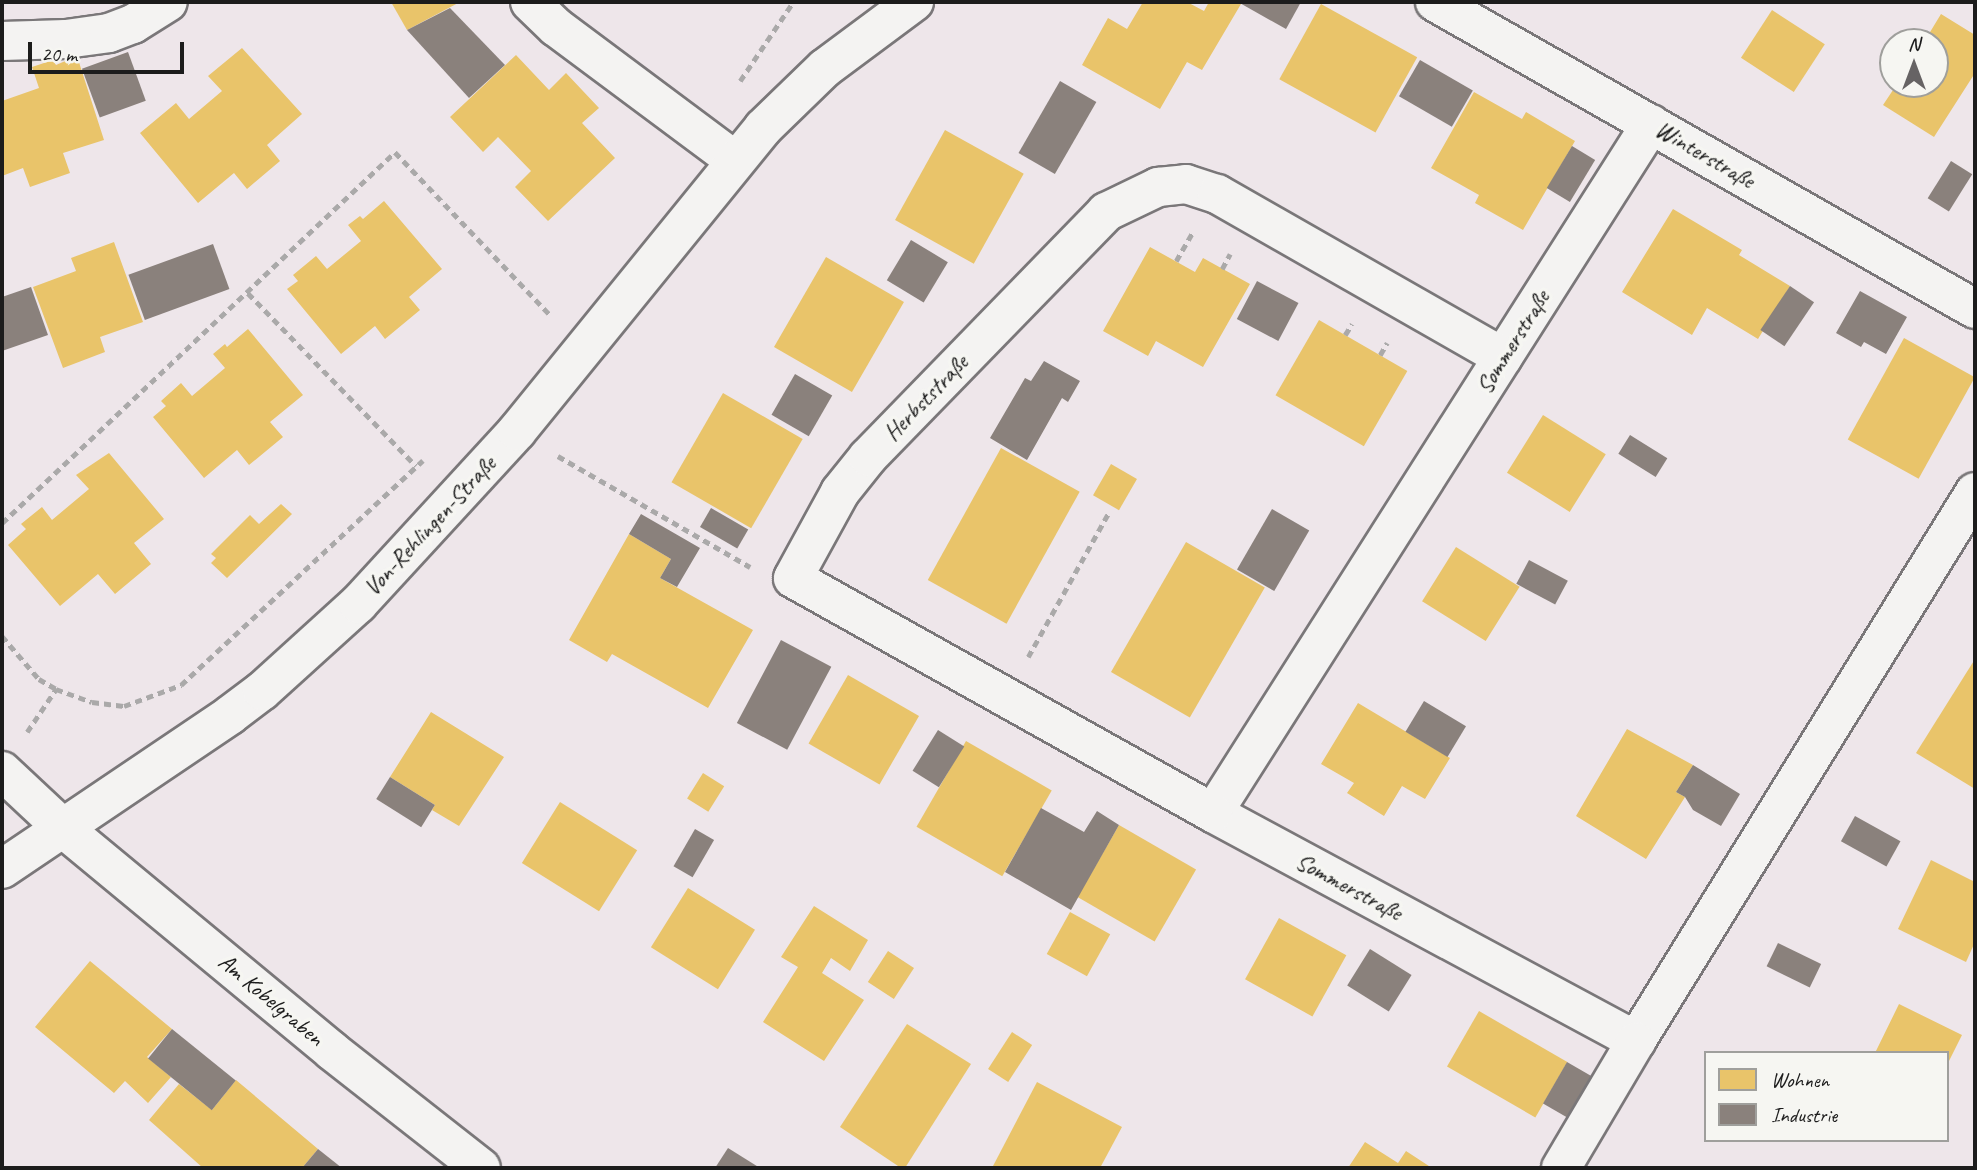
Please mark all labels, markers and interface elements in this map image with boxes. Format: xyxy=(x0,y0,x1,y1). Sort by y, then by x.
scale bar xyxy=(32,28,187,72)
north arrow xyxy=(1879,28,1949,98)
text: N xyxy=(1908,32,1920,56)
text: 20 m xyxy=(41,41,77,67)
street label: Winterstraße xyxy=(1650,115,1760,195)
street label: Sommerstraße xyxy=(1470,285,1556,399)
street label: Herbststraße xyxy=(878,349,974,447)
street label: Von-Rehlingen-Straße xyxy=(358,450,502,602)
street label: Sommerstraße xyxy=(1291,847,1407,927)
street label: Am Kobelgraben xyxy=(212,948,330,1052)
legend xyxy=(1704,1051,1949,1142)
text: Wohnen xyxy=(1771,1067,1829,1093)
text: Industrie xyxy=(1771,1102,1837,1128)

